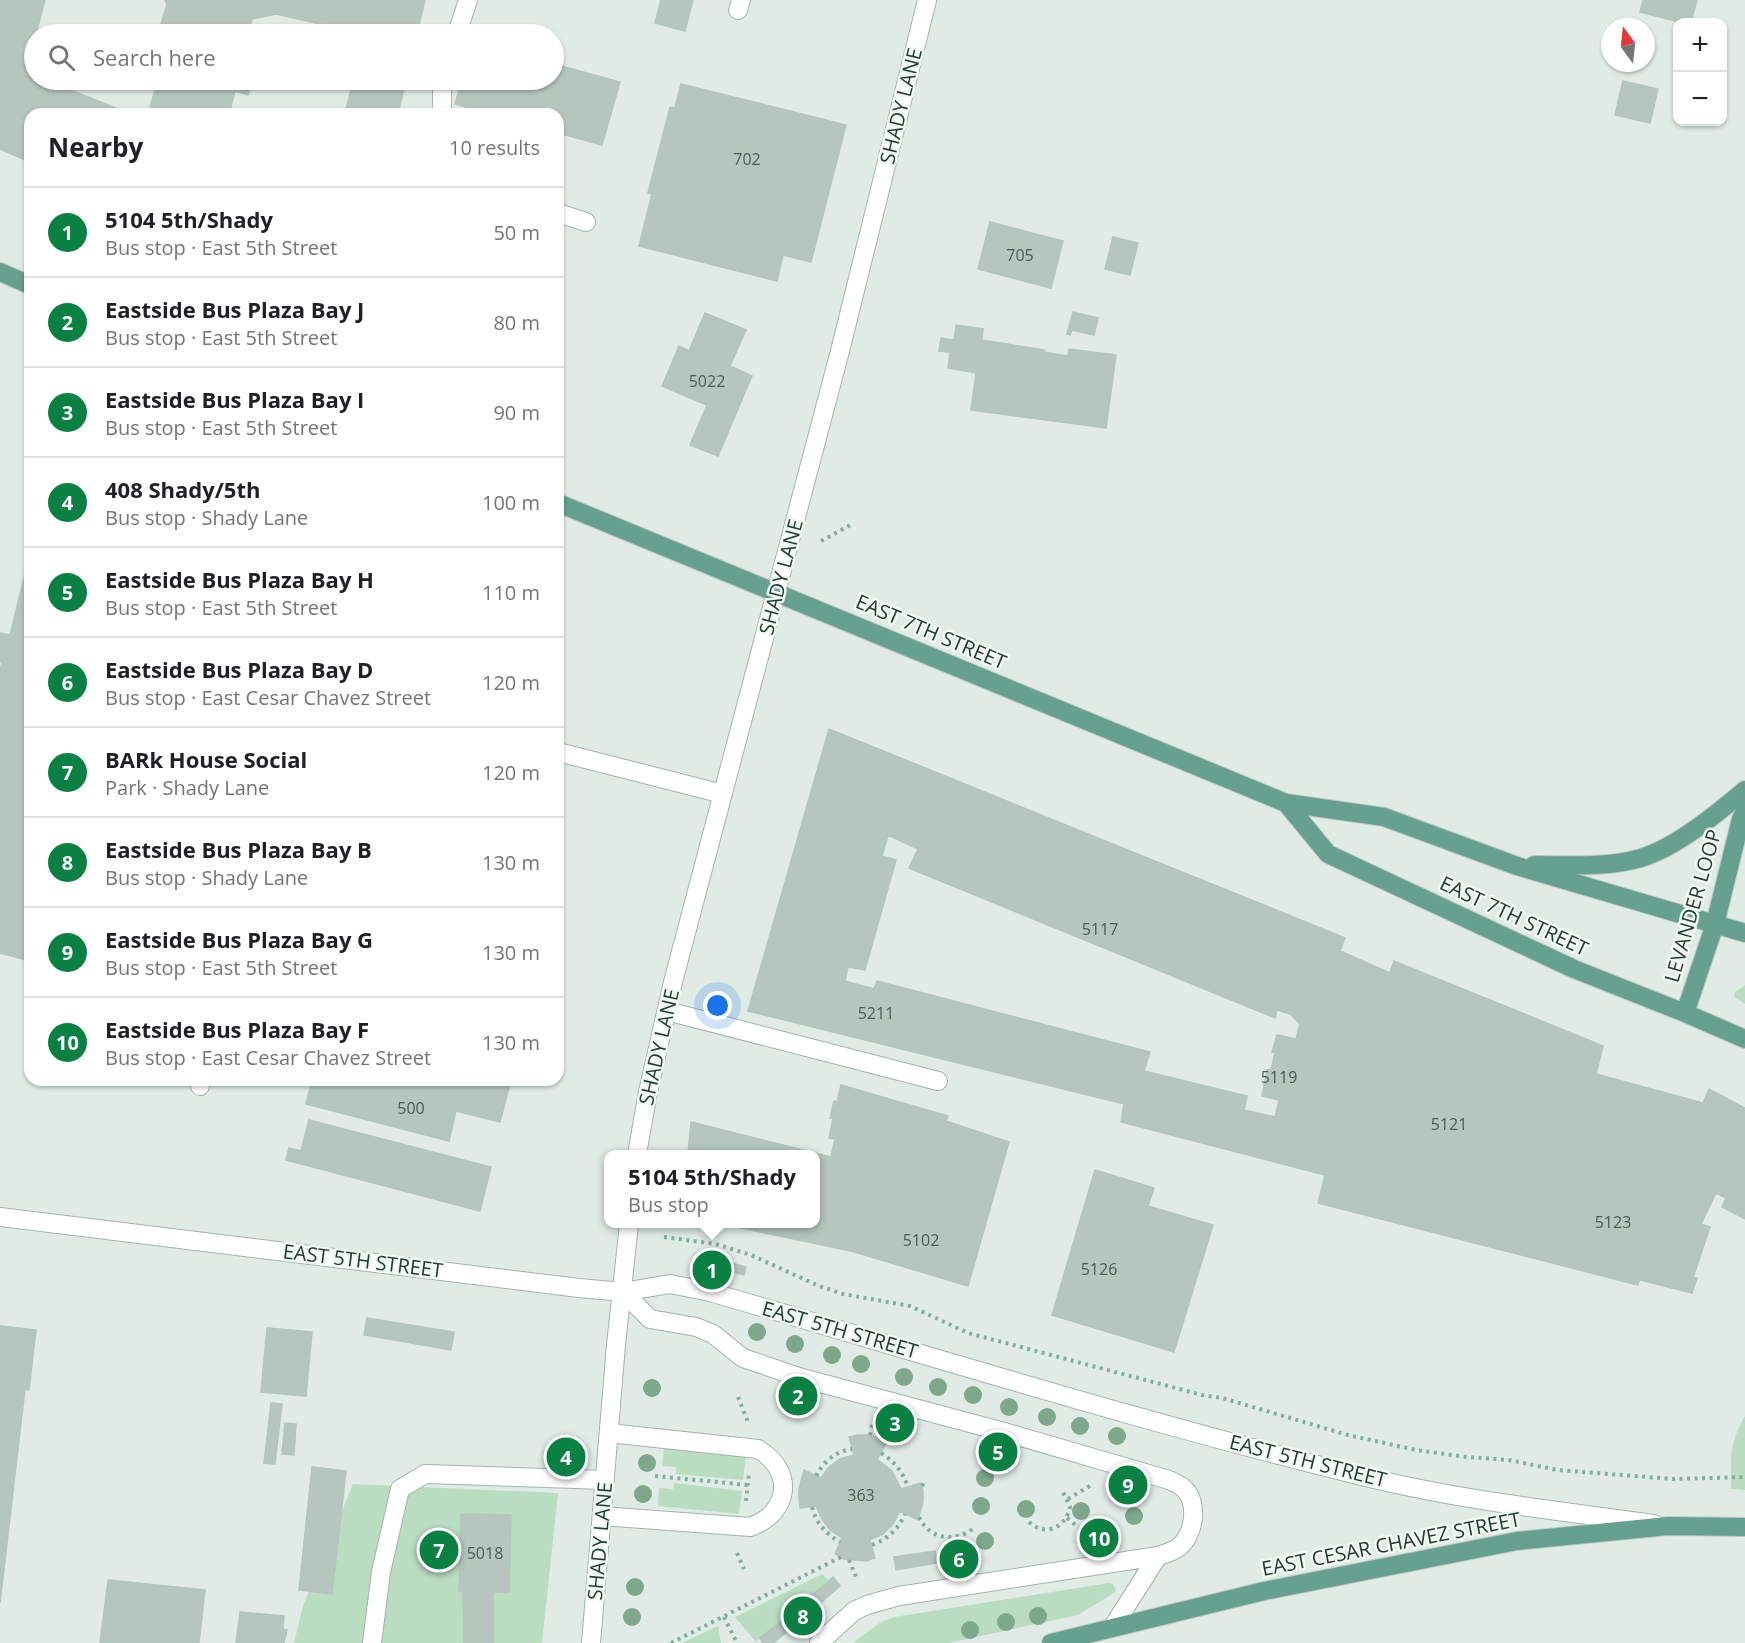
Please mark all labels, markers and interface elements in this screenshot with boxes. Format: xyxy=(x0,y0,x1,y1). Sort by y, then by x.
north arrow xyxy=(1601,18,1655,72)
map controls xyxy=(1673,18,1727,126)
button: + xyxy=(1673,18,1727,72)
search box xyxy=(24,24,564,90)
icon: search xyxy=(45,41,78,74)
text: Search here xyxy=(93,42,216,72)
street label: SHADY LANE xyxy=(873,45,928,167)
button: − xyxy=(1673,72,1727,126)
text: Nearby xyxy=(48,129,143,165)
text: 10 results xyxy=(449,134,540,161)
house number: 702 xyxy=(733,148,761,170)
text: 5104 5th/Shady xyxy=(105,204,273,234)
text: 1 xyxy=(62,219,73,246)
text: 50 m xyxy=(493,219,540,246)
text: Bus stop · East 5th Street xyxy=(105,234,337,261)
house number: 705 xyxy=(1006,244,1034,266)
text: Eastside Bus Plaza Bay J xyxy=(105,294,364,324)
text: 2 xyxy=(62,309,73,336)
text: 80 m xyxy=(493,309,540,336)
text: Bus stop · East 5th Street xyxy=(105,324,337,351)
house number: 5022 xyxy=(689,370,725,392)
text: Eastside Bus Plaza Bay I xyxy=(105,384,364,414)
text: 3 xyxy=(62,399,73,426)
text: 90 m xyxy=(493,399,540,426)
text: Bus stop · East 5th Street xyxy=(105,414,337,441)
text: 408 Shady/5th xyxy=(105,474,260,504)
text: 4 xyxy=(62,489,73,516)
text: 100 m xyxy=(482,489,540,516)
text: Bus stop · Shady Lane xyxy=(105,504,308,531)
street label: SHADY LANE xyxy=(752,516,809,638)
text: Eastside Bus Plaza Bay H xyxy=(105,564,374,594)
text: 5 xyxy=(62,579,73,606)
text: 110 m xyxy=(482,579,540,606)
street label: EAST 7TH STREET xyxy=(852,588,1011,675)
text: Bus stop · East 5th Street xyxy=(105,594,337,621)
text: Eastside Bus Plaza Bay D xyxy=(105,654,373,684)
text: 6 xyxy=(62,669,73,696)
text: 120 m xyxy=(482,669,540,696)
text: Bus stop · East Cesar Chavez Street xyxy=(105,684,431,711)
text: BARk House Social xyxy=(105,744,307,774)
text: 7 xyxy=(62,759,73,786)
text: 120 m xyxy=(482,759,540,786)
text: Park · Shady Lane xyxy=(105,774,269,801)
street label: LEVANDER LOOP xyxy=(1658,826,1727,985)
text: Eastside Bus Plaza Bay B xyxy=(105,834,372,864)
text: 8 xyxy=(62,849,73,876)
text: 130 m xyxy=(482,849,540,876)
text: Bus stop · Shady Lane xyxy=(105,864,308,891)
street label: EAST 7TH STREET xyxy=(1436,869,1593,962)
house number: 5117 xyxy=(1082,918,1118,940)
text: Eastside Bus Plaza Bay G xyxy=(105,924,373,954)
text: 9 xyxy=(62,939,73,966)
text: 130 m xyxy=(482,939,540,966)
text: Bus stop · East 5th Street xyxy=(105,954,337,981)
street label: SHADY LANE xyxy=(632,986,685,1108)
your location xyxy=(703,991,732,1020)
house number: 5211 xyxy=(858,1002,894,1024)
text: Eastside Bus Plaza Bay F xyxy=(105,1014,369,1044)
text: 10 xyxy=(56,1029,79,1056)
text: 130 m xyxy=(482,1029,540,1056)
text: Bus stop · East Cesar Chavez Street xyxy=(105,1044,431,1071)
house number: 5119 xyxy=(1261,1066,1297,1088)
house number: 500 xyxy=(397,1097,425,1119)
house number: 5121 xyxy=(1431,1113,1467,1135)
popup xyxy=(604,1150,820,1228)
text: 5104 5th/Shady xyxy=(628,1161,796,1191)
text: Bus stop xyxy=(628,1191,709,1218)
house number: 5123 xyxy=(1595,1211,1631,1233)
house number: 5102 xyxy=(903,1229,939,1251)
street label: EAST 5TH STREET xyxy=(282,1237,445,1284)
pin: 1 xyxy=(692,1248,732,1292)
house number: 5126 xyxy=(1081,1258,1117,1280)
street label: EAST 5TH STREET xyxy=(759,1294,921,1365)
pin: 2 xyxy=(778,1374,818,1418)
pin: 3 xyxy=(876,1400,914,1446)
street label: EAST 5TH STREET xyxy=(1227,1428,1389,1493)
pin: 5 xyxy=(978,1430,1018,1474)
pin: 4 xyxy=(546,1434,586,1480)
pin: 9 xyxy=(1108,1462,1148,1508)
street label: SHADY LANE xyxy=(581,1481,618,1601)
house number: 363 xyxy=(847,1484,875,1506)
street label: EAST CESAR CHAVEZ STREET xyxy=(1259,1505,1523,1582)
pin: 10 xyxy=(1080,1516,1118,1560)
pin: 7 xyxy=(420,1528,458,1572)
pin: 6 xyxy=(940,1536,978,1582)
house number: 5018 xyxy=(467,1542,503,1564)
pin: 8 xyxy=(784,1594,822,1638)

